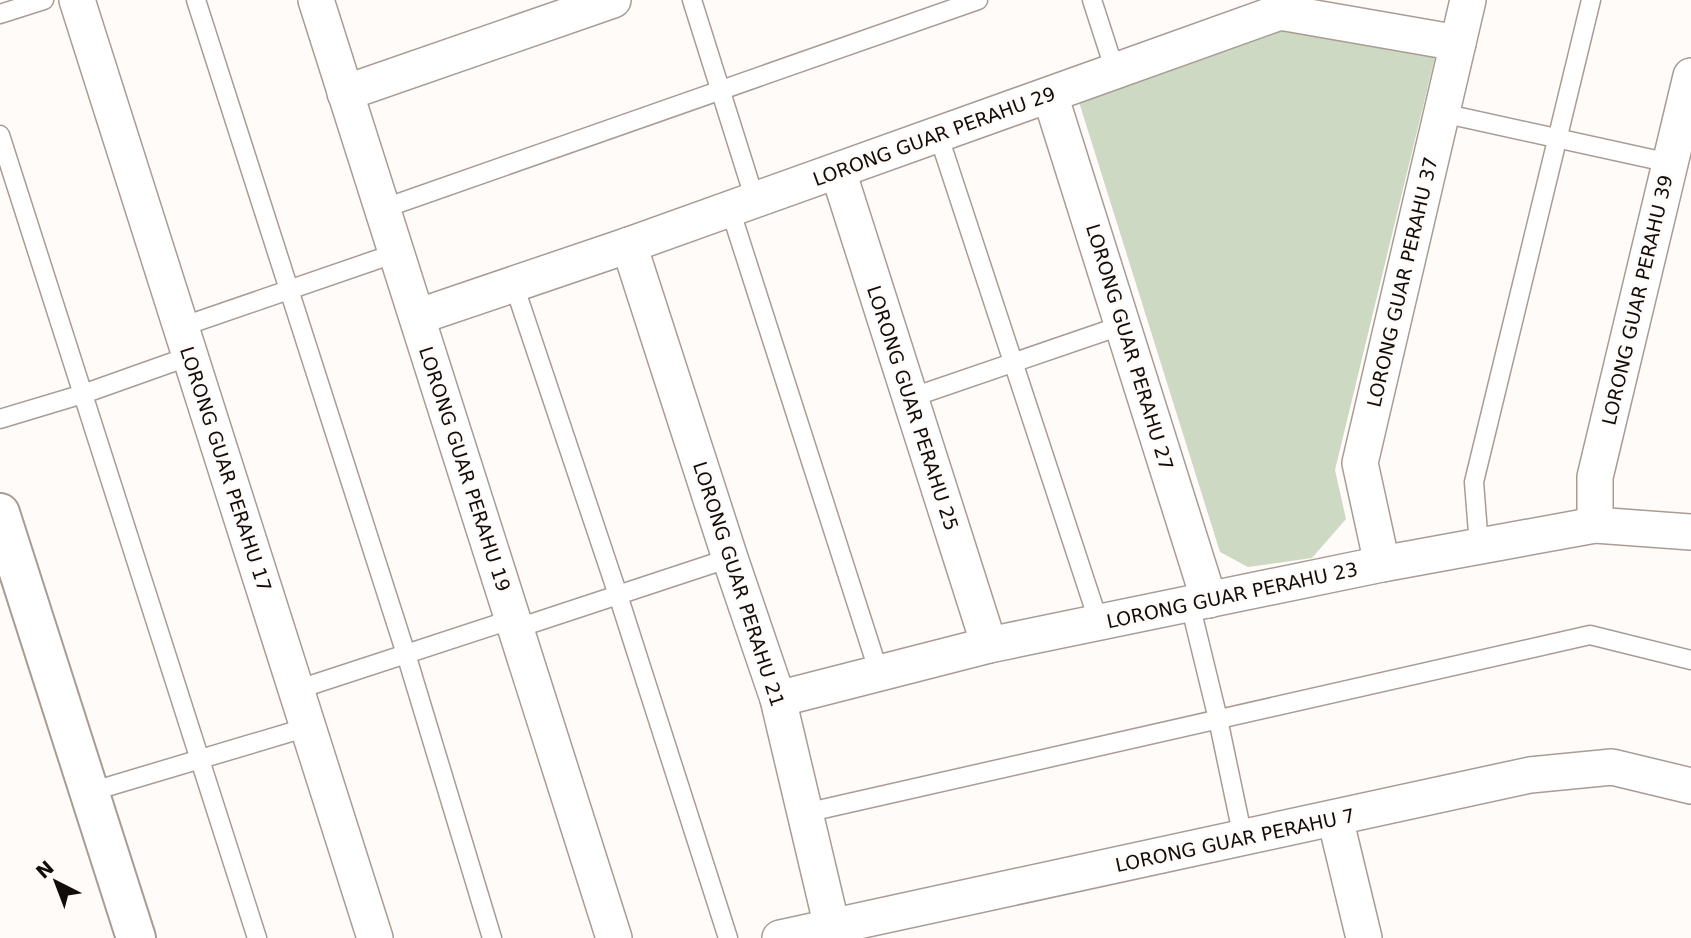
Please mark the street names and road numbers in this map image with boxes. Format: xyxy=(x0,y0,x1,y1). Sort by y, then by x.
street label: LORONG GUAR PERAHU 29 xyxy=(810,82,1058,190)
street label: LORONG GUAR PERAHU 37 xyxy=(1362,155,1442,409)
street label: LORONG GUAR PERAHU 39 xyxy=(1597,173,1677,427)
street label: LORONG GUAR PERAHU 27 xyxy=(1082,221,1178,473)
street label: LORONG GUAR PERAHU 25 xyxy=(863,283,963,533)
street label: LORONG GUAR PERAHU 17 xyxy=(176,344,276,594)
street label: LORONG GUAR PERAHU 19 xyxy=(415,344,515,594)
street label: LORONG GUAR PERAHU 21 xyxy=(689,459,789,709)
street label: LORONG GUAR PERAHU 23 xyxy=(1104,558,1360,632)
street label: LORONG GUAR PERAHU 7 xyxy=(1113,804,1357,876)

